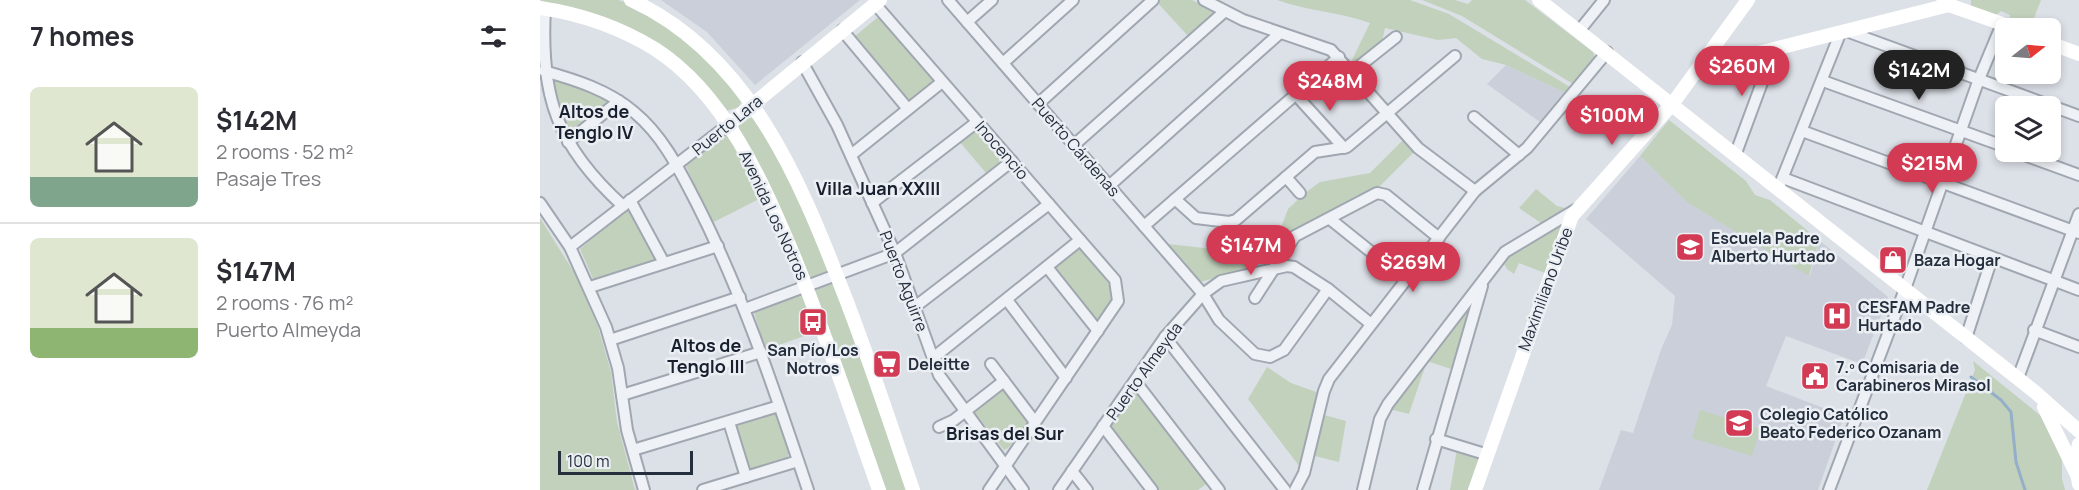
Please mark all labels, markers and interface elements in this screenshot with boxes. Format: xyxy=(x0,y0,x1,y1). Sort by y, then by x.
text: 7 homes xyxy=(30,18,134,54)
north arrow xyxy=(1995,18,2061,84)
map controls xyxy=(1995,18,2061,162)
icon: filters xyxy=(477,20,510,53)
pin: $260M xyxy=(1700,46,1784,97)
pin: $142M xyxy=(1877,50,1961,101)
text: $260M xyxy=(1708,52,1776,79)
text: $142M xyxy=(1888,56,1950,83)
pin: $248M xyxy=(1288,61,1372,112)
text: $248M xyxy=(1297,67,1363,94)
street label: Puerto Lara xyxy=(687,90,767,160)
street label: Puerto Cárdenas xyxy=(1027,93,1125,201)
pin: $100M xyxy=(1570,95,1654,146)
button: layers xyxy=(1995,96,2061,162)
district label: Altos de Tenglo IV xyxy=(555,99,634,144)
text: $100M xyxy=(1580,101,1644,128)
text: $142M xyxy=(216,102,297,138)
icon: home xyxy=(78,111,150,183)
street label: Inocencio xyxy=(970,116,1034,184)
text: 2 rooms · 52 m² xyxy=(216,138,353,165)
pin: $215M xyxy=(1890,143,1974,194)
street label: Avenida Los Notros xyxy=(734,147,814,283)
text: $215M xyxy=(1901,149,1963,176)
text: Pasaje Tres xyxy=(216,165,321,192)
district label: Villa Juan XXIII xyxy=(816,176,940,200)
street label: Maximiliano Uribe xyxy=(1512,224,1578,354)
pin: $147M xyxy=(1209,225,1293,276)
street label: Puerto Aguirre xyxy=(875,227,933,335)
place label: Escuela Padre Alberto Hurtado xyxy=(1711,227,1836,267)
text: $147M xyxy=(1220,231,1282,258)
school or university icon: Escuela Padre Alberto Hurtado xyxy=(1674,231,1706,263)
pin: $269M xyxy=(1371,242,1455,293)
shop icon: Baza Hogar xyxy=(1877,244,1909,276)
text: $269M xyxy=(1380,248,1446,275)
place label: Baza Hogar xyxy=(1914,249,2001,271)
text: $147M xyxy=(216,253,296,289)
icon: home xyxy=(78,262,150,334)
text: 2 rooms · 76 m² xyxy=(216,289,353,316)
place label: CESFAM Padre Hurtado xyxy=(1858,296,1971,336)
hospital icon: CESFAM Padre Hurtado xyxy=(1821,300,1853,332)
bus stop icon: San Pío/Los Notros xyxy=(797,306,829,338)
text: Puerto Almeyda xyxy=(216,316,361,343)
street label: Puerto Almeyda xyxy=(1101,318,1187,424)
district label: Altos de Tenglo III xyxy=(667,333,745,378)
place label: San Pío/Los Notros xyxy=(767,339,859,379)
supermarket icon: Deleitte xyxy=(871,348,903,380)
place label: Deleitte xyxy=(908,353,970,375)
place label: 7.º Comisaria de Carabineros Mirasol xyxy=(1836,356,1991,396)
public building icon: 7.º Comisaria de Carabineros Mirasol xyxy=(1799,360,1831,392)
place label: Colegio Católico Beato Federico Ozanam xyxy=(1760,403,1941,443)
school or university icon: Colegio Católico Beato Federico Ozanam xyxy=(1723,407,1755,439)
district label: Brisas del Sur xyxy=(946,421,1064,445)
scale bar xyxy=(558,448,693,476)
text: 100 m xyxy=(567,450,610,472)

